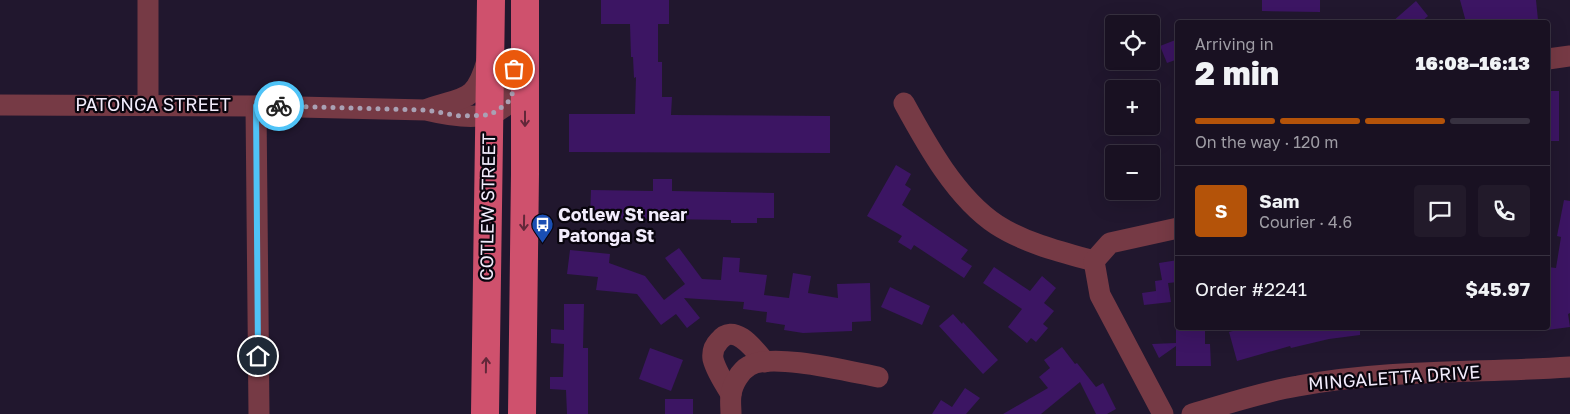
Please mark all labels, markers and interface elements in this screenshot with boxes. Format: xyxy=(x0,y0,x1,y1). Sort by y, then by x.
map controls xyxy=(1105,15,1160,200)
button: locate xyxy=(1105,15,1160,70)
text: Arriving in xyxy=(1195,34,1274,54)
pin xyxy=(493,48,535,90)
text: 16:08–16:13 xyxy=(1416,51,1530,74)
text: 2 min xyxy=(1195,54,1279,92)
icon: bag xyxy=(500,55,528,83)
button: + xyxy=(1105,80,1160,135)
courier xyxy=(254,81,304,131)
icon: bike xyxy=(265,92,293,120)
street label: PATONGA STREET xyxy=(75,93,231,115)
one-way arrow xyxy=(520,110,530,126)
text: On the way · 120 m xyxy=(1195,132,1338,152)
street label: COTLEW STREET xyxy=(475,133,499,281)
button: − xyxy=(1105,145,1160,200)
button: chat xyxy=(1414,185,1466,237)
button: phone xyxy=(1478,185,1530,237)
text: Sam xyxy=(1259,189,1299,212)
text: S xyxy=(1215,199,1227,222)
place label: Cotlew St near Patonga St xyxy=(558,203,687,246)
text: Courier · 4.6 xyxy=(1259,212,1352,232)
bus stop icon: Cotlew St near Patonga St xyxy=(530,213,554,244)
one-way arrow xyxy=(520,214,529,230)
text: Order #2241 xyxy=(1195,277,1307,300)
text: $45.97 xyxy=(1465,277,1530,300)
pin xyxy=(237,335,279,377)
icon: home xyxy=(244,342,272,370)
one-way arrow xyxy=(481,358,491,374)
street label: MINGALETTA DRIVE xyxy=(1307,360,1481,394)

